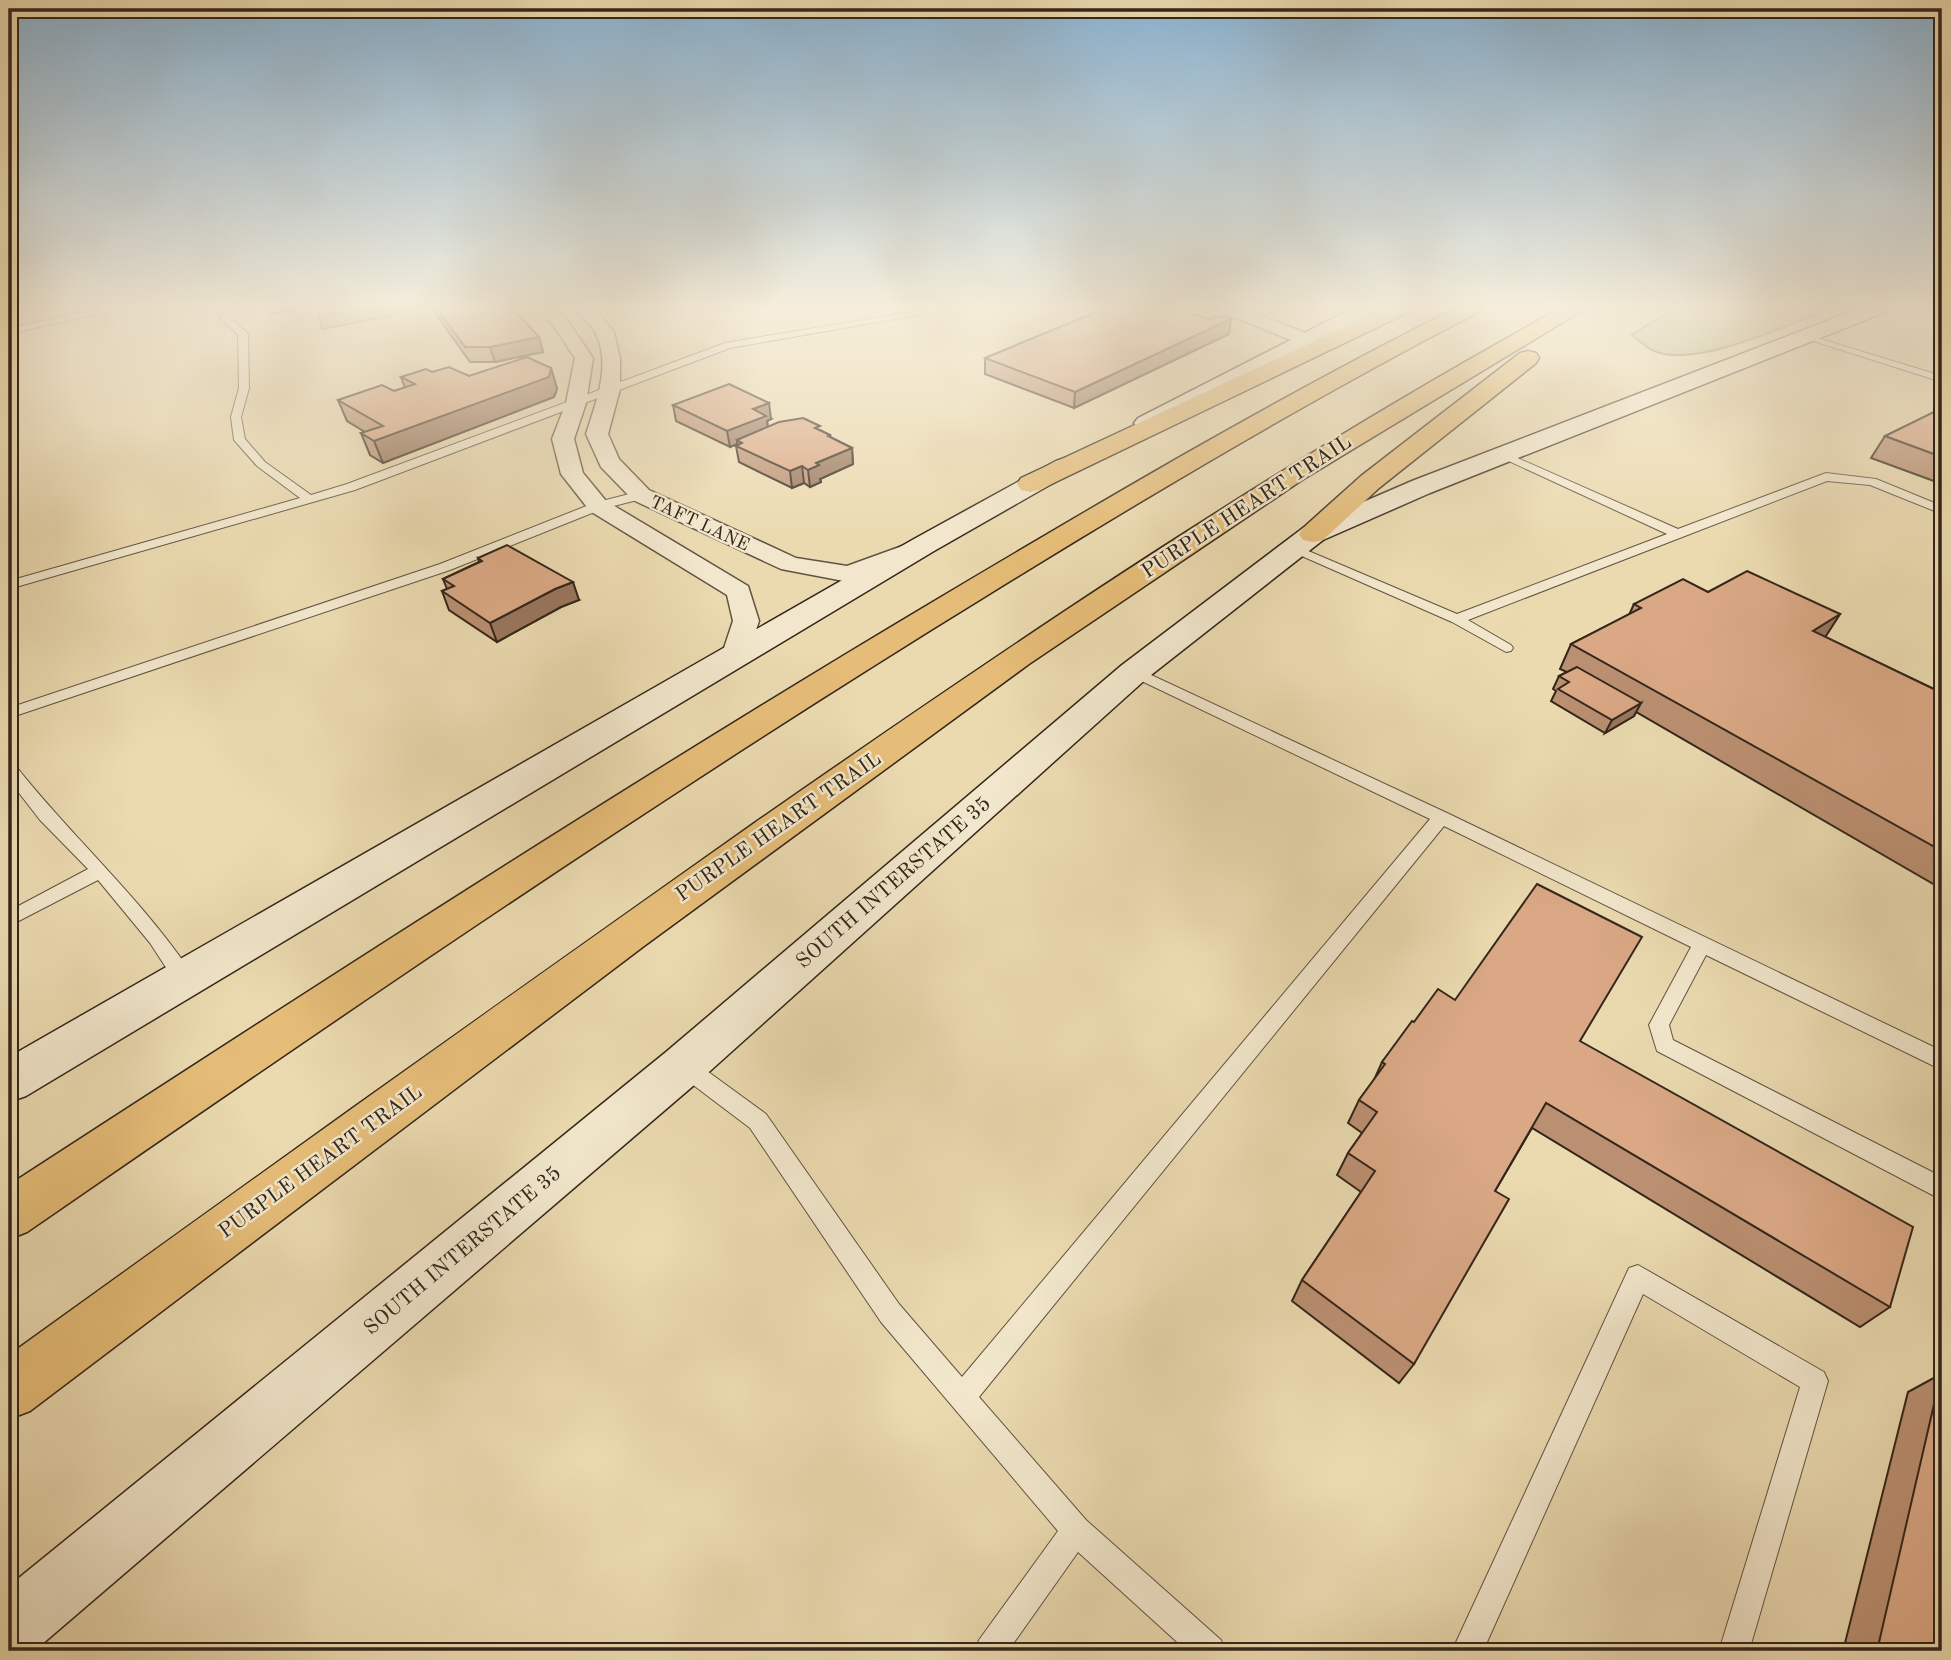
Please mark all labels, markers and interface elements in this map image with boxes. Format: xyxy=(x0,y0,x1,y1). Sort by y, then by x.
street label: PURPLE HEART TRAIL xyxy=(1138,432,1355,583)
street label: TAFT LANE xyxy=(647,493,752,555)
street label: PURPLE HEART TRAIL xyxy=(672,748,885,906)
street label: SOUTH INTERSTATE 35 xyxy=(793,793,995,973)
street label: PURPLE HEART TRAIL xyxy=(215,1082,426,1243)
street label: SOUTH INTERSTATE 35 xyxy=(360,1163,566,1340)

